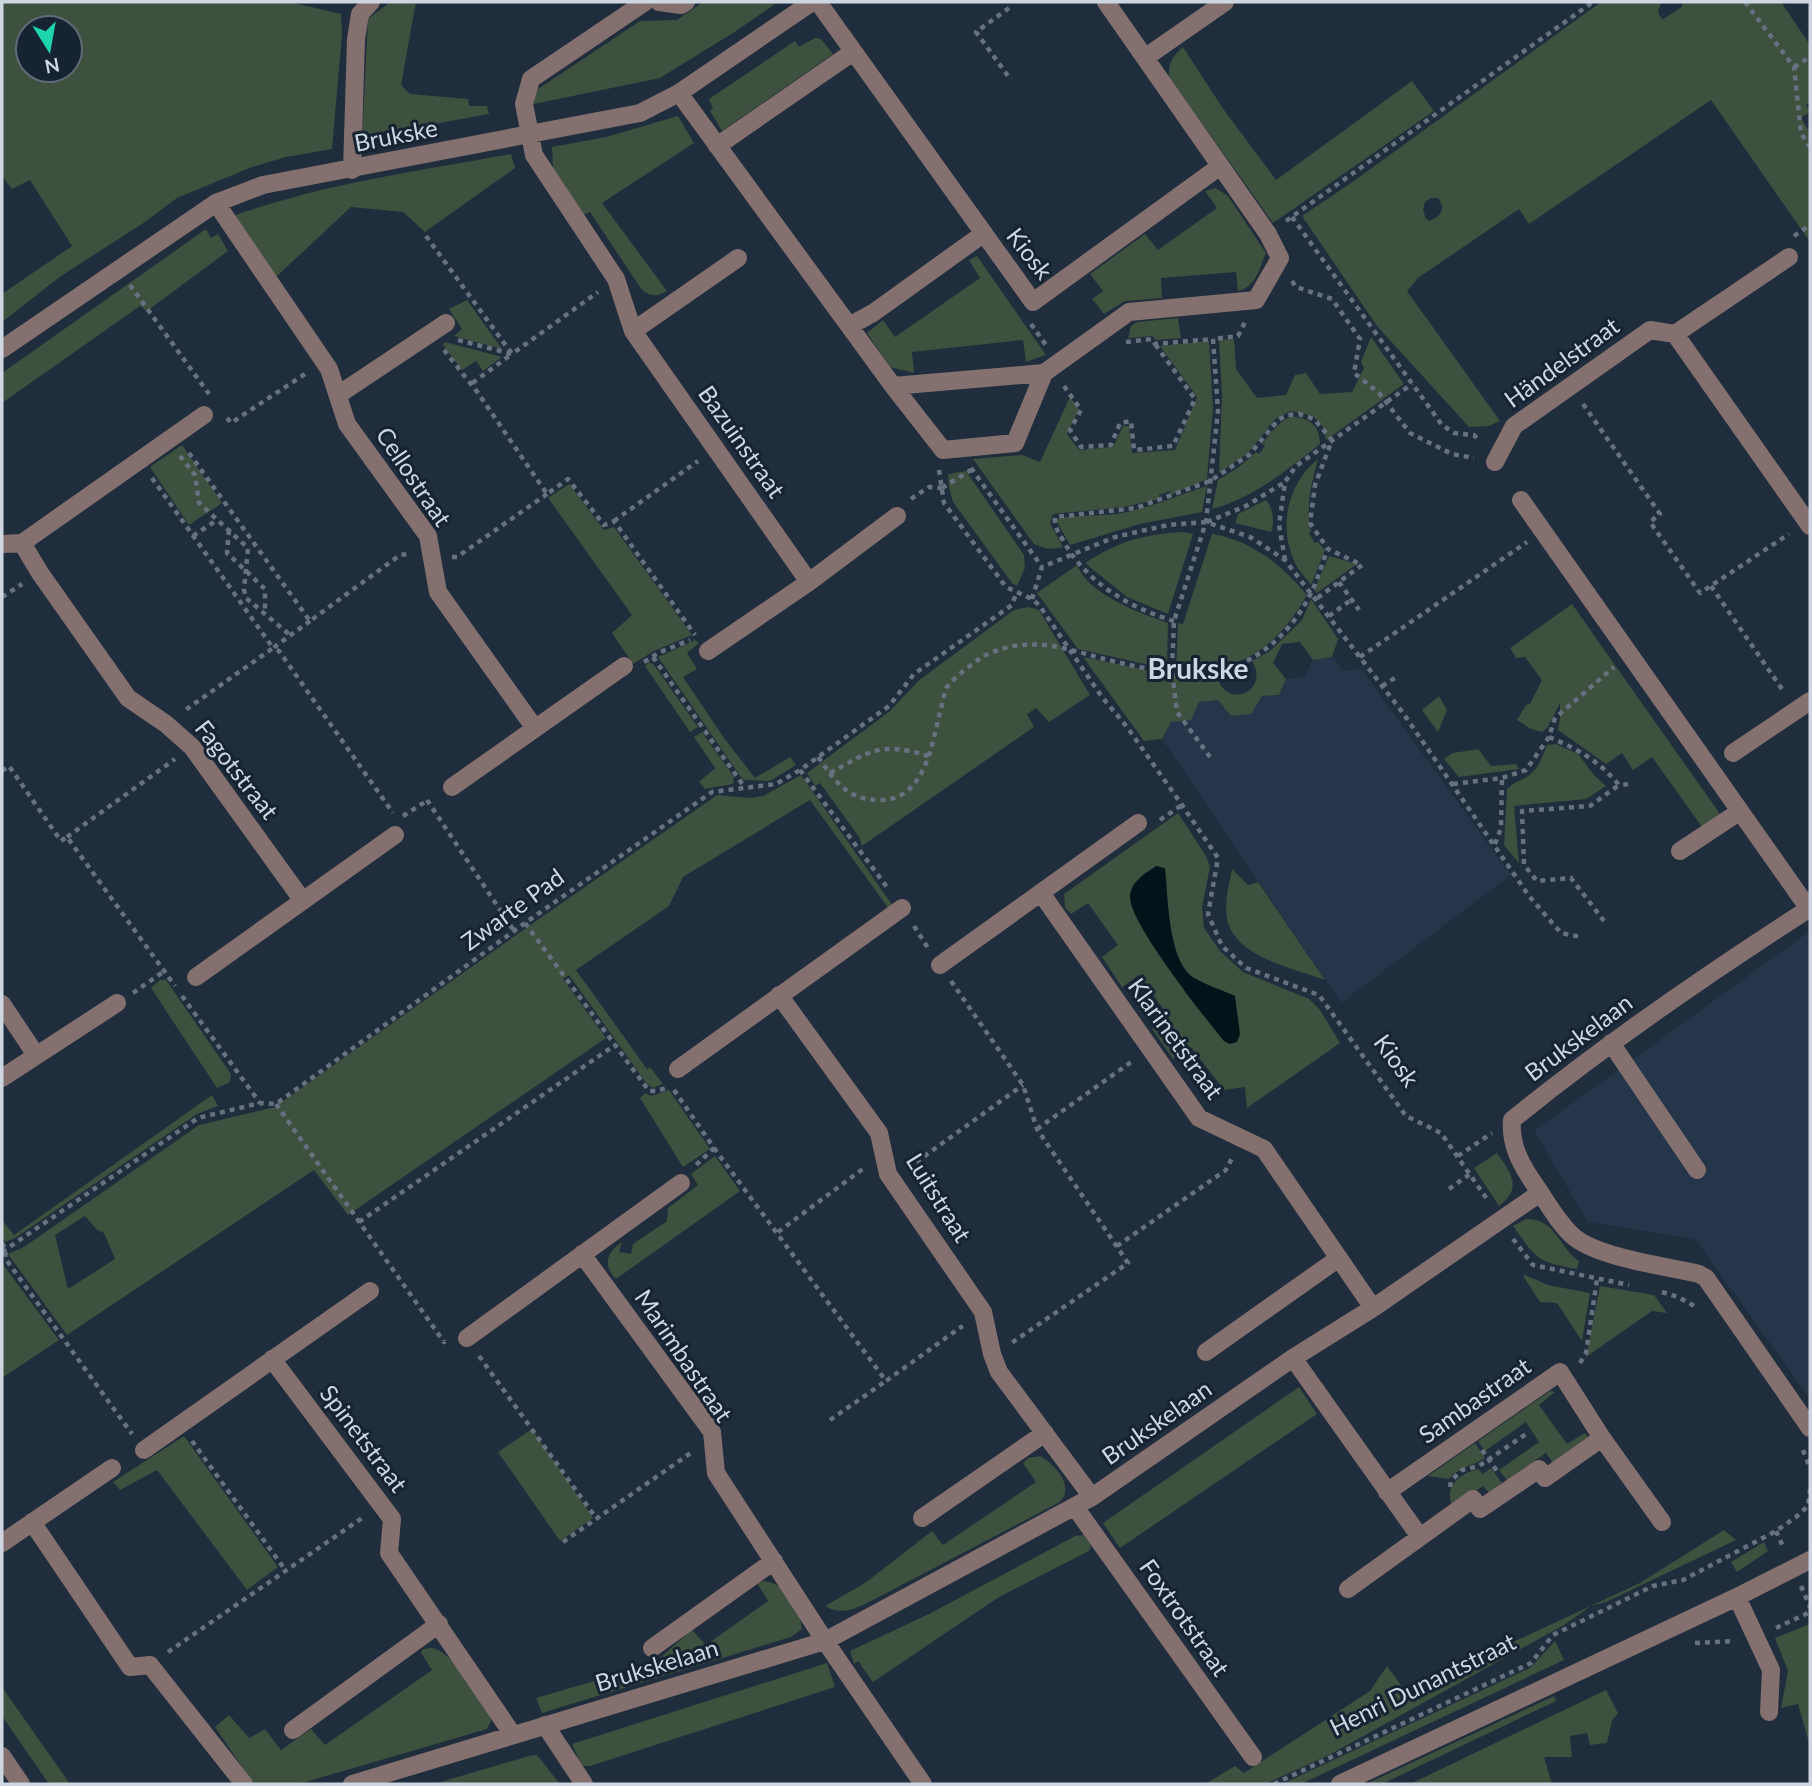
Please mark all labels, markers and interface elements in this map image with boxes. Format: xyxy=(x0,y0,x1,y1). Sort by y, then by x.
north arrow xyxy=(14,14,84,84)
text: N xyxy=(43,53,62,79)
street label: Brukske xyxy=(352,112,440,157)
street label: Kiosk xyxy=(1001,221,1060,285)
street label: Händelstraat xyxy=(1498,310,1625,413)
street label: Bazuinstraat xyxy=(693,379,792,503)
street label: Cellostraat xyxy=(371,421,458,532)
district label: Brukske xyxy=(1148,651,1248,685)
street label: Fagotstraat xyxy=(189,714,285,825)
street label: Zwarte Pad xyxy=(455,862,569,956)
street label: Klarinetstraat xyxy=(1123,972,1230,1105)
street label: Brukskelaan xyxy=(1519,987,1638,1087)
street label: Kiosk xyxy=(1368,1028,1426,1093)
street label: Luitstraat xyxy=(901,1147,978,1247)
street label: Marimbastraat xyxy=(629,1284,739,1427)
street label: Sambastraat xyxy=(1413,1350,1536,1449)
street label: Brukskelaan xyxy=(1096,1373,1216,1470)
street label: Spinetstraat xyxy=(315,1379,414,1498)
street label: Foxtrotstraat xyxy=(1134,1553,1236,1682)
street label: Henri Dunantstraat xyxy=(1325,1626,1520,1741)
street label: Brukskelaan xyxy=(592,1632,722,1697)

